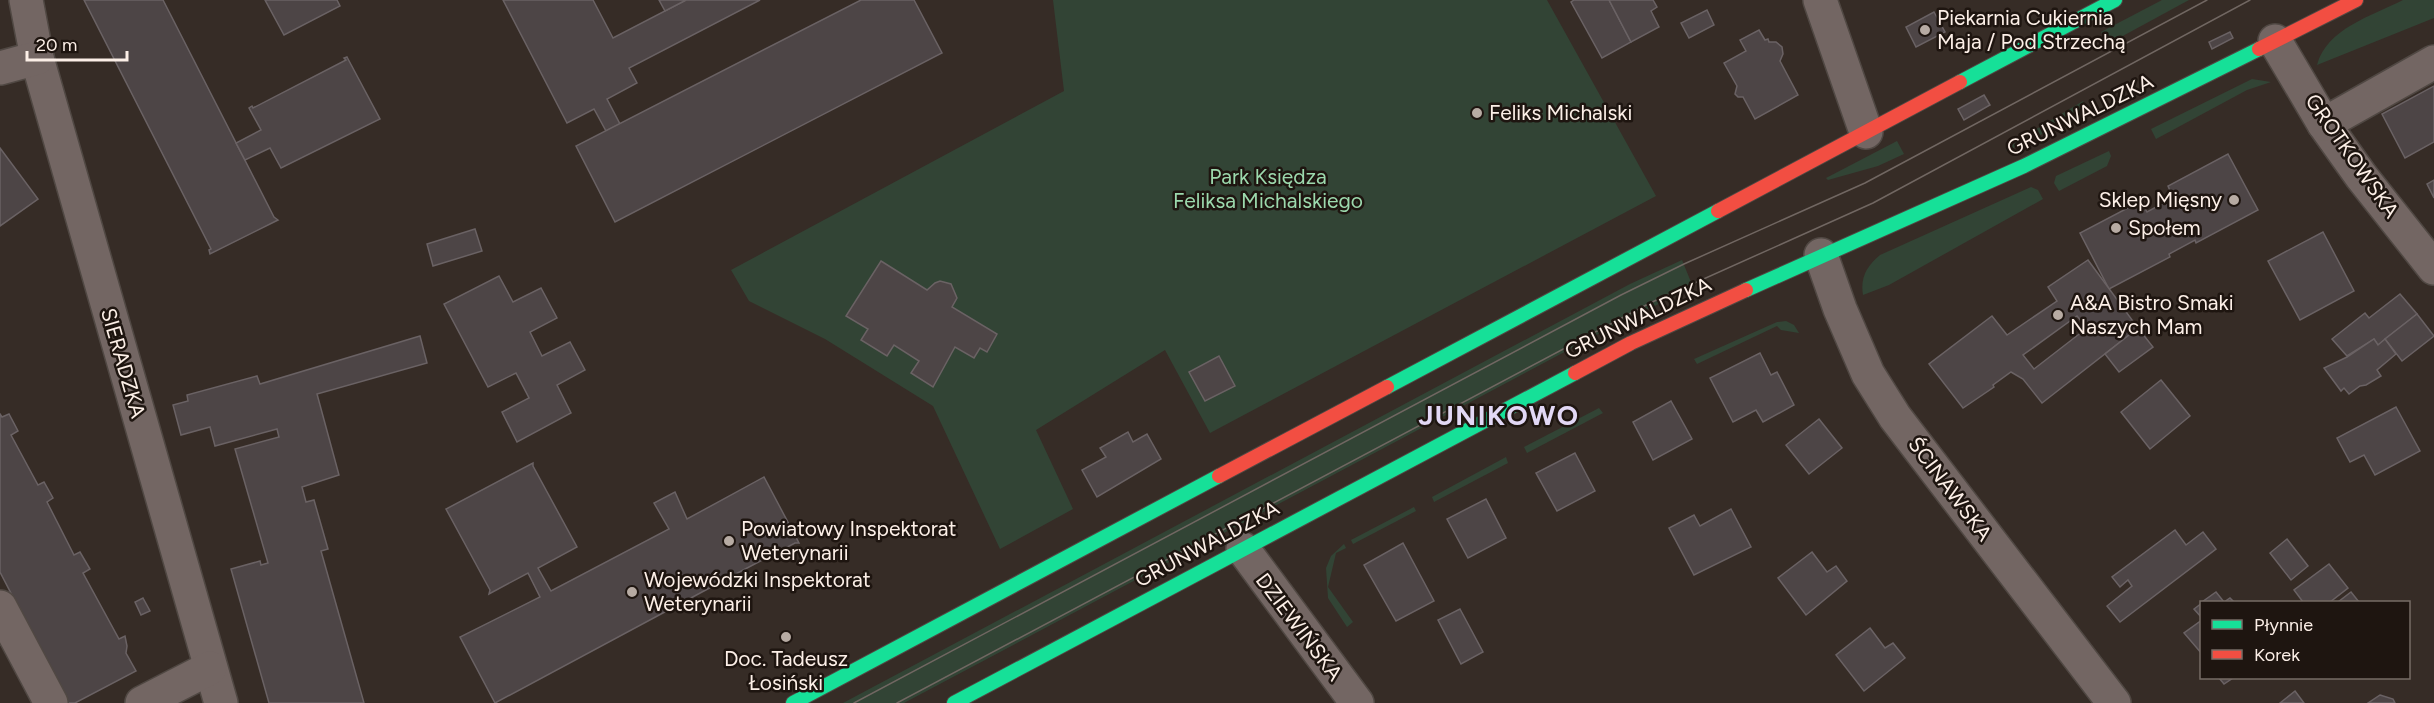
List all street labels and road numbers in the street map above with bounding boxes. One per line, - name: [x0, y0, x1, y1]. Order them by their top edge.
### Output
- street label: GRUNWALDZKA: [2003, 68, 2157, 161]
- street label: GROTKOWSKA: [2300, 89, 2404, 223]
- street label: GRUNWALDZKA: [1561, 271, 1715, 364]
- street label: SIERADZKA: [96, 305, 151, 421]
- street label: ŚCINAWSKA: [1903, 432, 1998, 546]
- street label: GRUNWALDZKA: [1130, 495, 1283, 592]
- street label: DZIEWIŃSKA: [1251, 568, 1348, 685]

